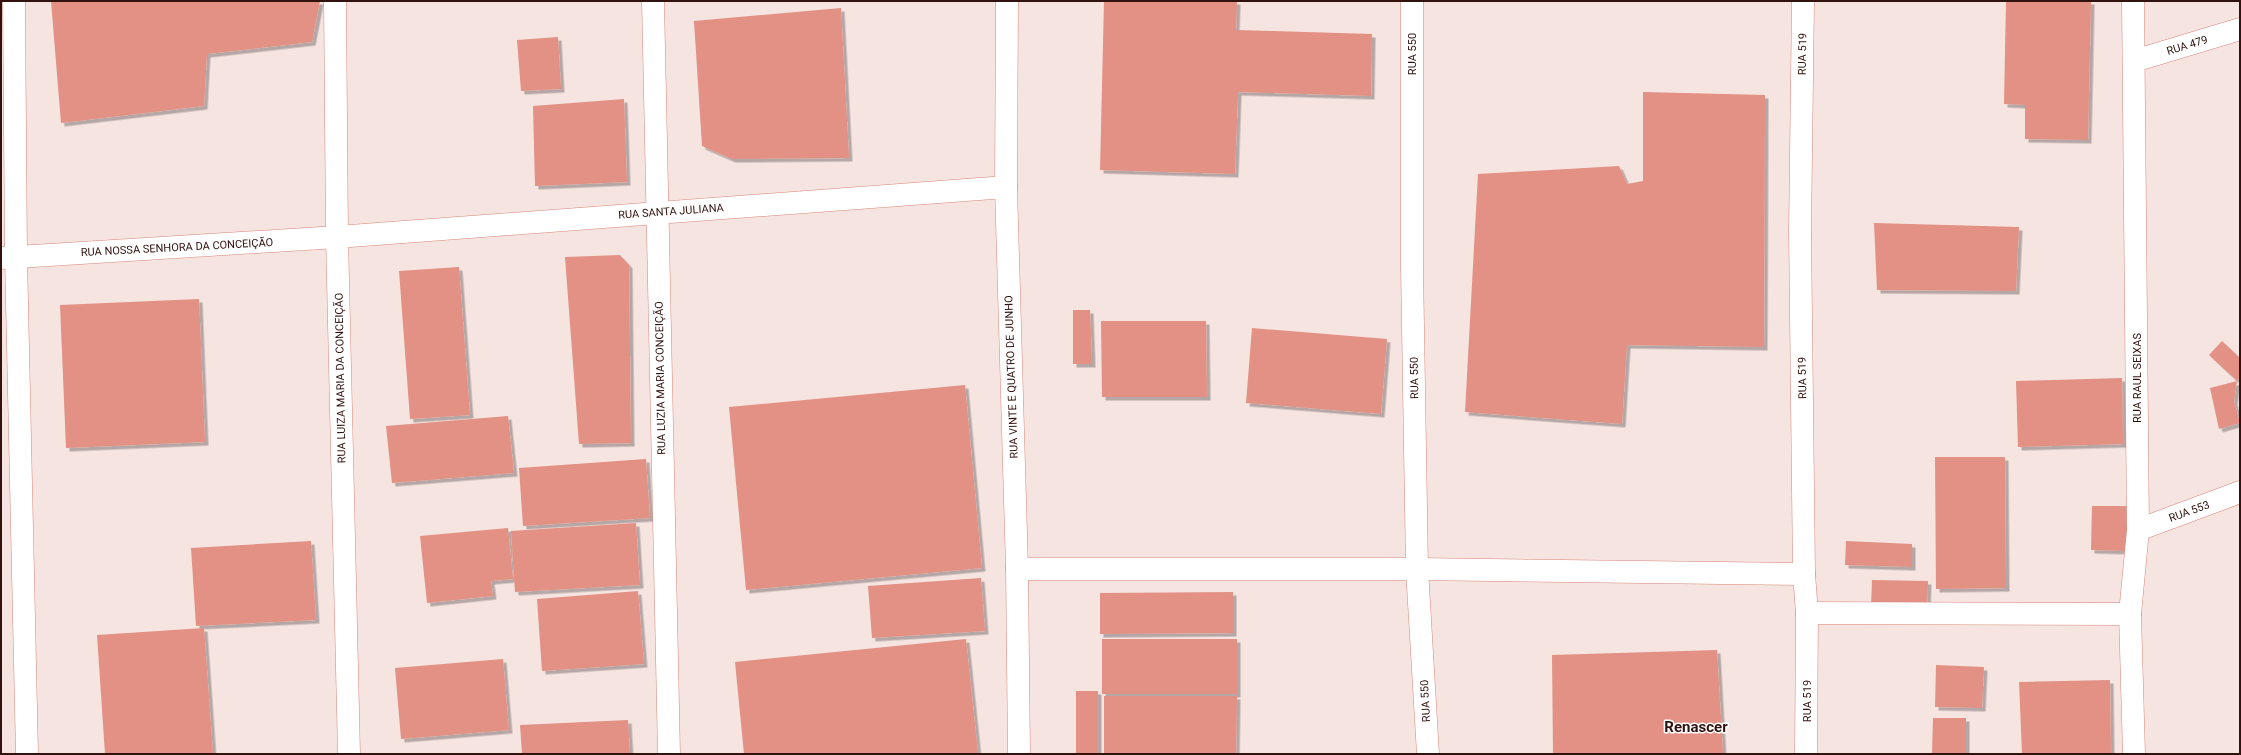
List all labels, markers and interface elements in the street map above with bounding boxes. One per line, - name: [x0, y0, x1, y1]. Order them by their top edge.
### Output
- street label: RUA 550: [1406, 33, 1419, 75]
- street label: RUA 519: [1796, 33, 1809, 75]
- street label: RUA 479: [2165, 33, 2209, 58]
- street label: RUA SANTA JULIANA: [618, 201, 725, 222]
- street label: RUA NOSSA SENHORA DA CONCEIÇÃO: [80, 236, 274, 259]
- street label: RUA LUIZA MARIA DA CONCEIÇÃO: [333, 293, 348, 463]
- street label: RUA VINTE E QUATRO DE JUNHO: [1002, 295, 1021, 459]
- street label: RUA LUZIA MARIA CONCEIÇÃO: [653, 301, 668, 455]
- street label: RUA RAUL SEIXAS: [2131, 333, 2144, 423]
- street label: RUA 550: [1408, 357, 1421, 399]
- street label: RUA 519: [1796, 357, 1809, 399]
- street label: RUA 553: [2167, 498, 2211, 525]
- street label: RUA 550: [1418, 680, 1433, 722]
- street label: RUA 519: [1801, 680, 1814, 722]
- district label: Renascer: [1664, 718, 1728, 736]

